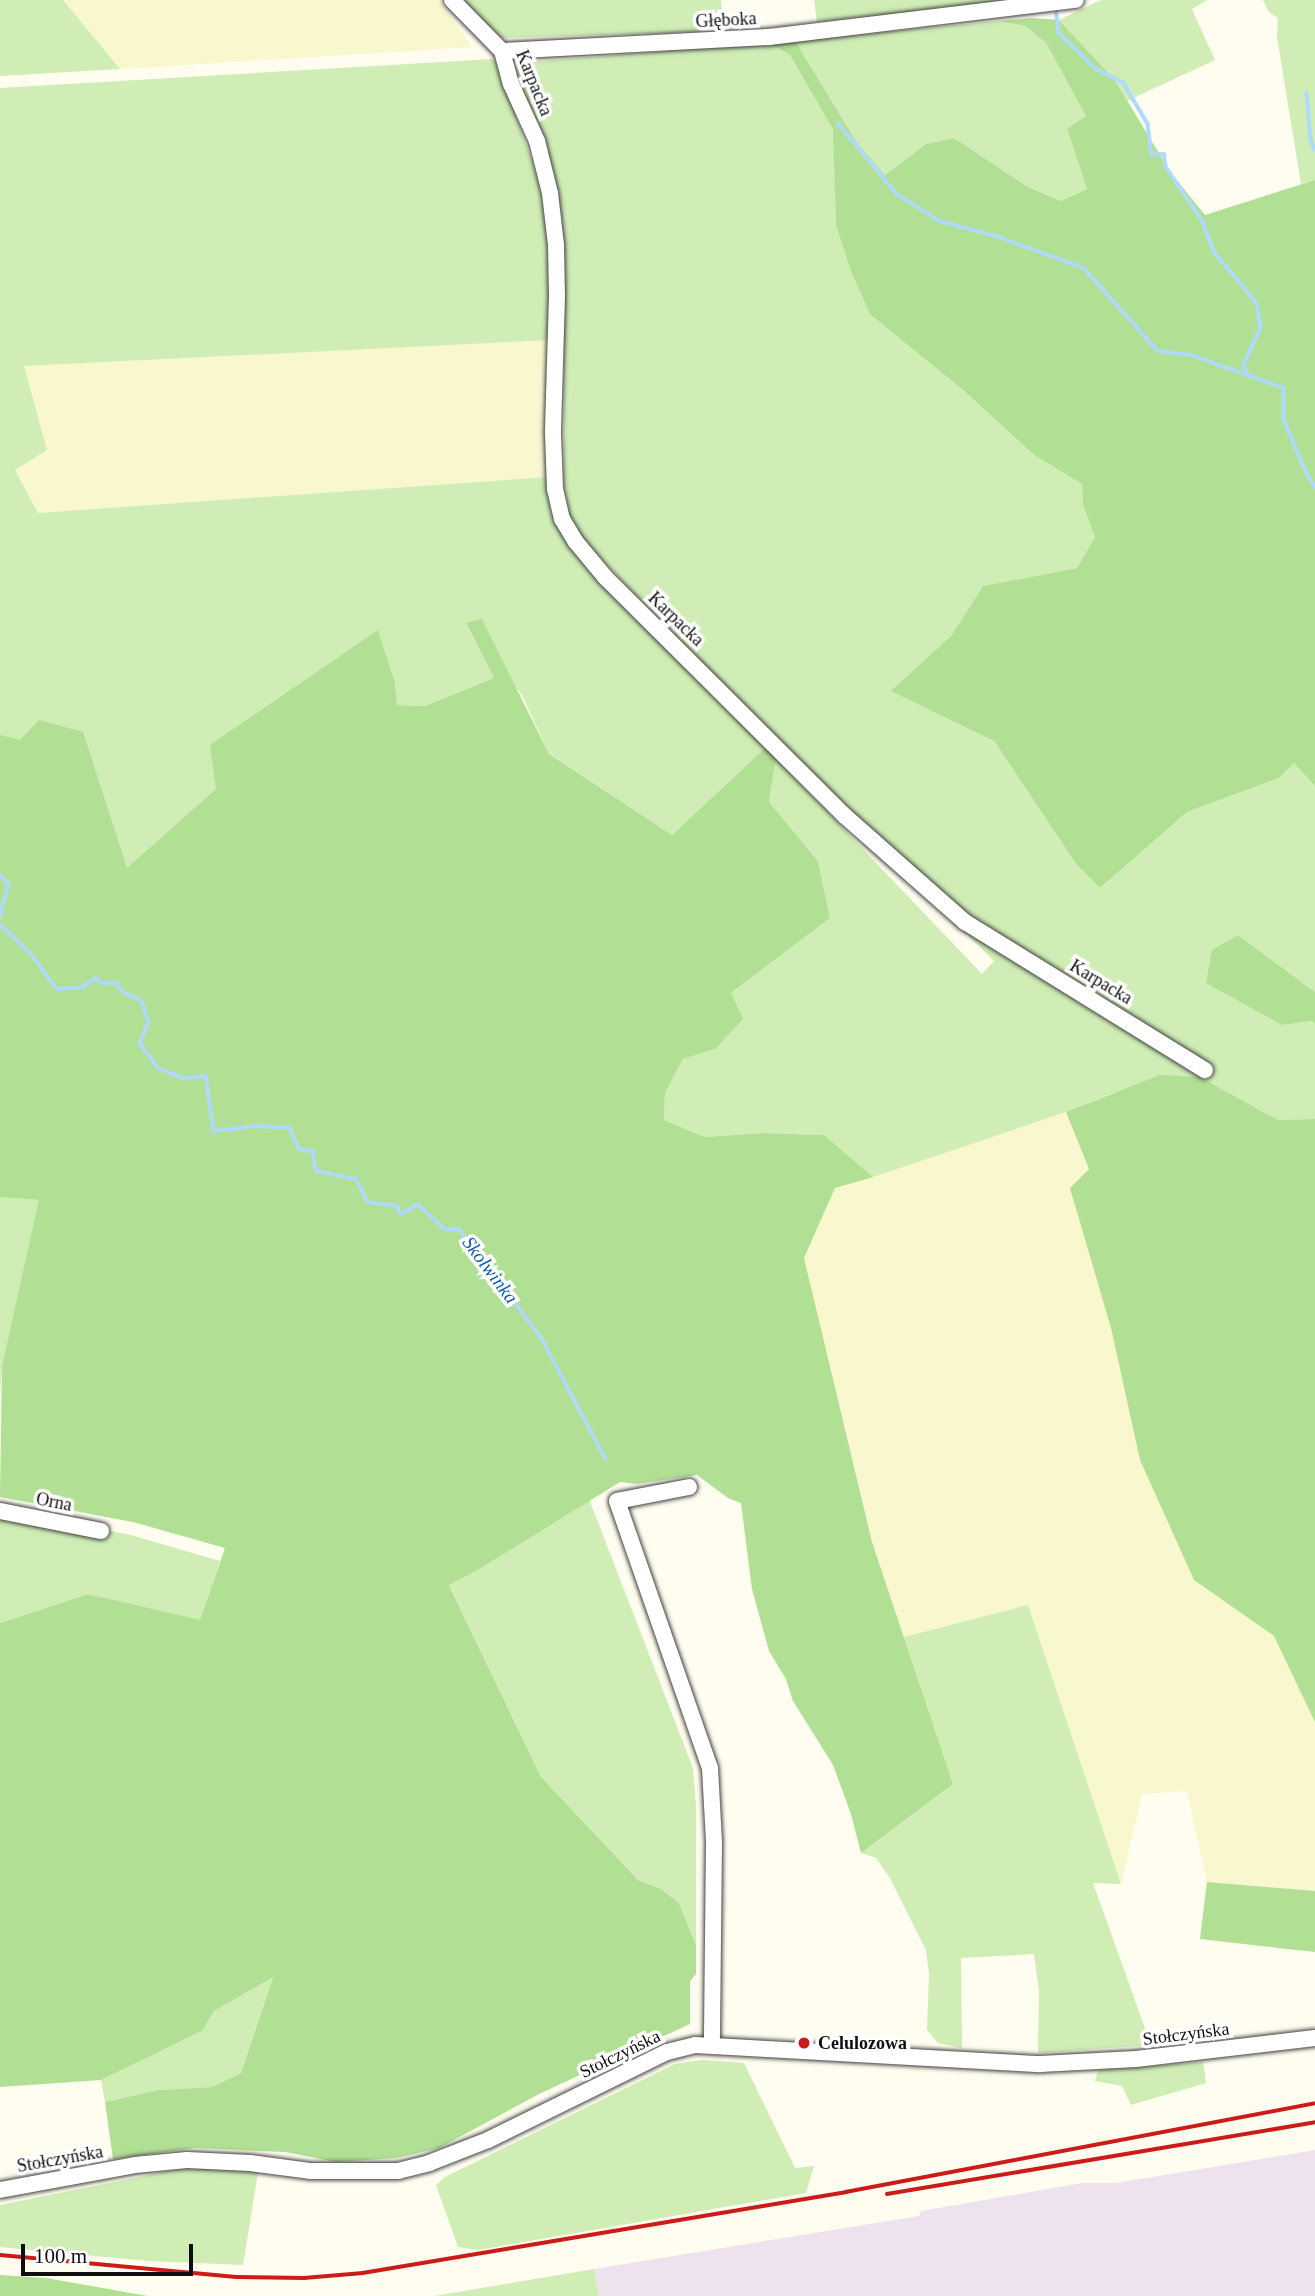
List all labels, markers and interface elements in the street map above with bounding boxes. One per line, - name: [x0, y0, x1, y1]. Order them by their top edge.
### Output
- street label: Głęboka: [695, 8, 757, 32]
- street label: Karpacka: [511, 47, 557, 119]
- street label: Karpacka: [644, 587, 708, 651]
- street label: Karpacka: [1066, 955, 1136, 1009]
- water label: Skolwinka: [457, 1232, 523, 1308]
- street label: Orna: [34, 1488, 74, 1516]
- street label: Stołczyńska: [1142, 2018, 1230, 2050]
- street label: Stołczyńska: [576, 2025, 664, 2083]
- place label: Celulozowa: [818, 2032, 907, 2054]
- marker: Celulozowa: [796, 2035, 812, 2051]
- street label: Stołczyńska: [15, 2141, 105, 2177]
- scale bar: [24, 2230, 196, 2274]
- text: 100 m: [34, 2244, 87, 2268]

